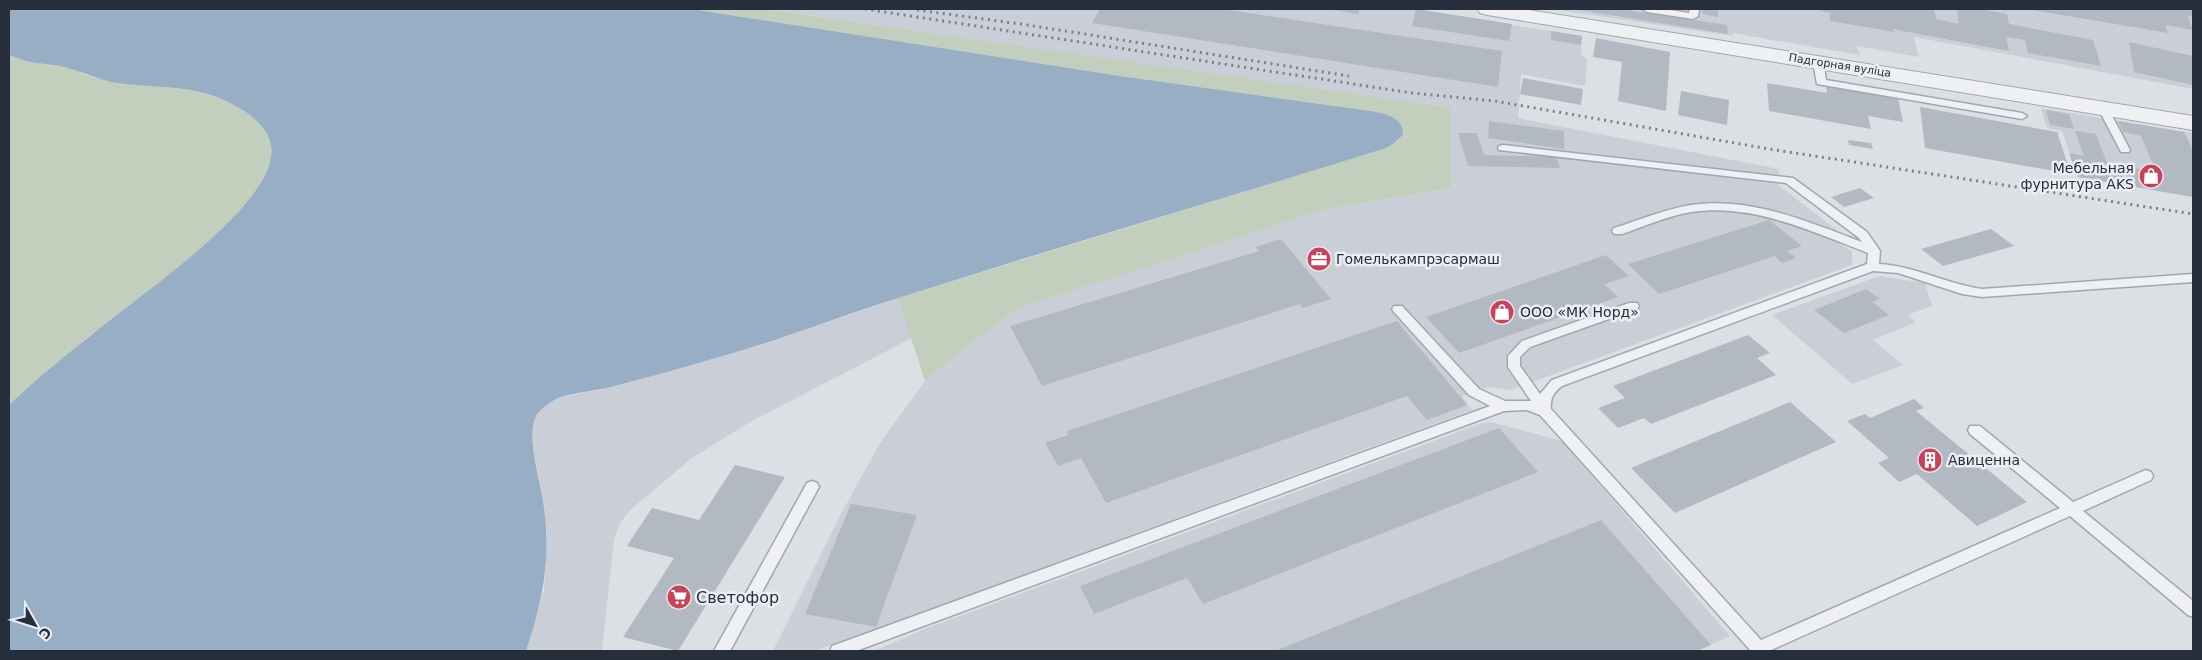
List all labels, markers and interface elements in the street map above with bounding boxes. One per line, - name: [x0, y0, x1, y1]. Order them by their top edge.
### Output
- street label: Падгорная вуліца: [1788, 51, 1892, 80]
- place label: Мебельная фурнитура AKS: [2021, 160, 2134, 192]
- shop icon: Мебельная фурнитура AKS: [2138, 163, 2164, 189]
- office icon: Гомелькампрэсармаш: [1306, 246, 1332, 272]
- place label: Гомелькампрэсармаш: [1336, 251, 1500, 267]
- shop icon: ООО «МК Норд»: [1489, 299, 1515, 325]
- place label: ООО «МК Норд»: [1520, 304, 1639, 320]
- building icon: Авиценна: [1917, 447, 1943, 473]
- place label: Авиценна: [1948, 452, 2020, 468]
- supermarket icon: Светофор: [666, 584, 692, 610]
- place label: Светофор: [696, 588, 779, 607]
- north arrow: [10, 600, 60, 650]
- text: С: [36, 624, 55, 642]

